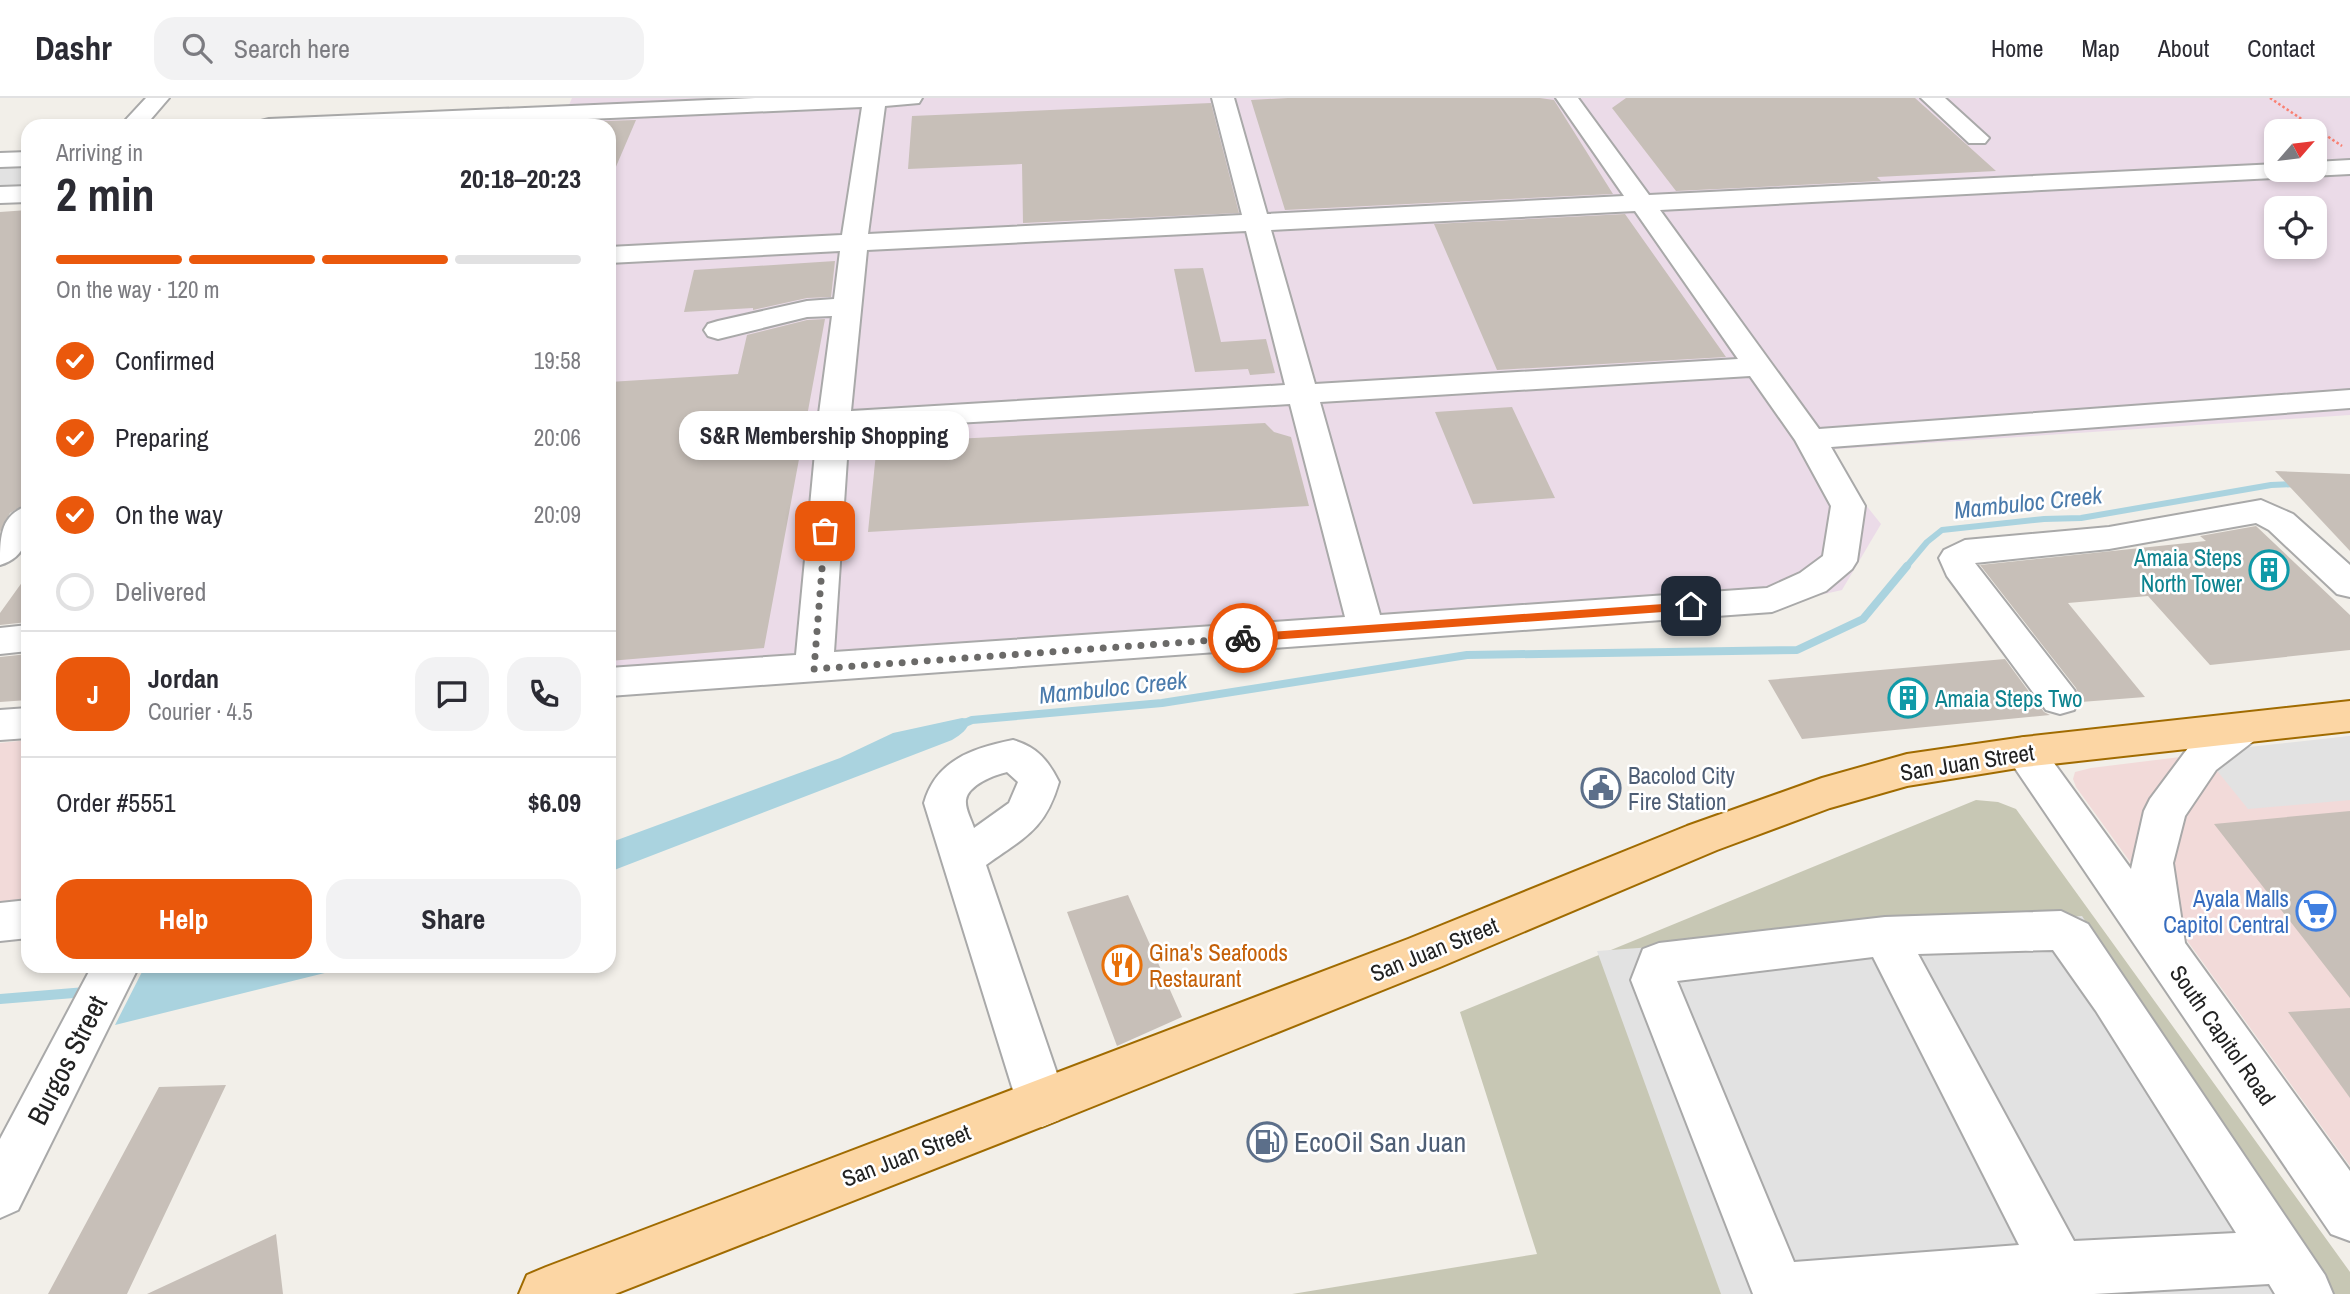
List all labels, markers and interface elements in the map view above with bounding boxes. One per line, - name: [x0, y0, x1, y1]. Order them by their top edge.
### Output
- search box: [154, 17, 644, 80]
- text: Dashr: [35, 26, 112, 70]
- icon: search: [178, 29, 216, 67]
- text: Search here: [234, 31, 350, 66]
- text: Home: [1991, 32, 2043, 64]
- text: Map: [2081, 32, 2120, 64]
- text: About: [2158, 32, 2209, 64]
- text: Contact: [2247, 32, 2315, 64]
- north arrow: [2264, 119, 2328, 182]
- map controls: [2264, 119, 2327, 259]
- text: Arriving in: [56, 137, 143, 168]
- text: 20:18–20:23: [460, 161, 581, 196]
- text: 2 min: [56, 163, 155, 225]
- button: locate: [2264, 196, 2327, 259]
- text: On the way · 120 m: [56, 274, 220, 305]
- icon: check: [56, 342, 94, 380]
- text: Confirmed: [115, 343, 215, 378]
- text: 19:58: [534, 345, 581, 376]
- callout: S&R Membership Shopping: [680, 412, 970, 461]
- icon: check: [56, 419, 94, 457]
- text: Preparing: [115, 420, 209, 455]
- text: S&R Membership Shopping: [700, 420, 948, 451]
- text: 20:06: [534, 422, 581, 453]
- water label: Mambuloc Creek: [1952, 478, 2105, 526]
- icon: check: [56, 496, 94, 534]
- text: On the way: [115, 497, 223, 532]
- text: 20:09: [534, 499, 581, 530]
- pin: [795, 501, 855, 561]
- icon: bag: [806, 512, 844, 550]
- place label: Amaia Steps North Tower: [2133, 542, 2243, 599]
- building icon: Amaia Steps North Tower: [2248, 549, 2290, 591]
- text: Delivered: [115, 574, 206, 609]
- pin: [1661, 576, 1721, 636]
- icon: home: [1672, 587, 1710, 625]
- courier: [1208, 603, 1278, 673]
- icon: bike: [1224, 619, 1262, 657]
- button: chat: [415, 657, 489, 731]
- button: phone: [507, 657, 581, 731]
- text: Jordan: [148, 661, 219, 696]
- water label: Mambuloc Creek: [1037, 663, 1190, 711]
- text: J: [87, 677, 99, 712]
- building icon: Amaia Steps Two: [1887, 677, 1929, 719]
- place label: Amaia Steps Two: [1934, 683, 2083, 714]
- text: Courier · 4.5: [148, 696, 253, 727]
- street label: San Juan Street: [1898, 736, 2036, 788]
- place label: Bacolod City Fire Station: [1628, 760, 1735, 817]
- public building icon: Bacolod City Fire Station: [1580, 767, 1622, 809]
- text: Order #5551: [56, 785, 176, 820]
- text: $6.09: [528, 785, 581, 820]
- button: Help: [56, 879, 312, 959]
- button: Share: [326, 879, 581, 959]
- place label: Ayala Malls Capitol Central: [2163, 883, 2289, 940]
- supermarket icon: Ayala Malls Capitol Central: [2295, 890, 2337, 932]
- street label: San Juan Street: [1365, 909, 1503, 989]
- place label: Gina's Seafoods Restaurant: [1149, 937, 1288, 994]
- restaurant icon: Gina's Seafoods Restaurant: [1101, 944, 1143, 986]
- street label: South Capitol Road: [2163, 959, 2283, 1111]
- street label: Burgos Street: [18, 989, 116, 1131]
- street label: San Juan Street: [837, 1116, 975, 1194]
- fuel station icon: EcoOil San Juan: [1246, 1121, 1288, 1163]
- place label: EcoOil San Juan: [1294, 1123, 1466, 1161]

